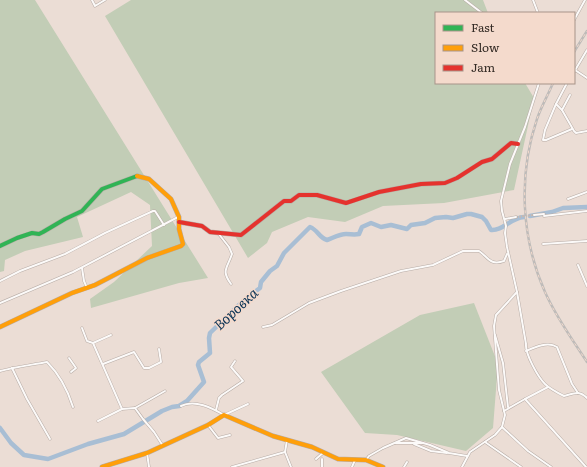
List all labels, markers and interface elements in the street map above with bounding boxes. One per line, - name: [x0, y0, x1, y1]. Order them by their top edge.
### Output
- legend: [435, 12, 575, 84]
- text: Fast: [471, 18, 495, 36]
- text: Slow: [471, 38, 500, 56]
- text: Jam: [471, 58, 496, 76]
- water label: Воровка: [209, 283, 262, 334]

